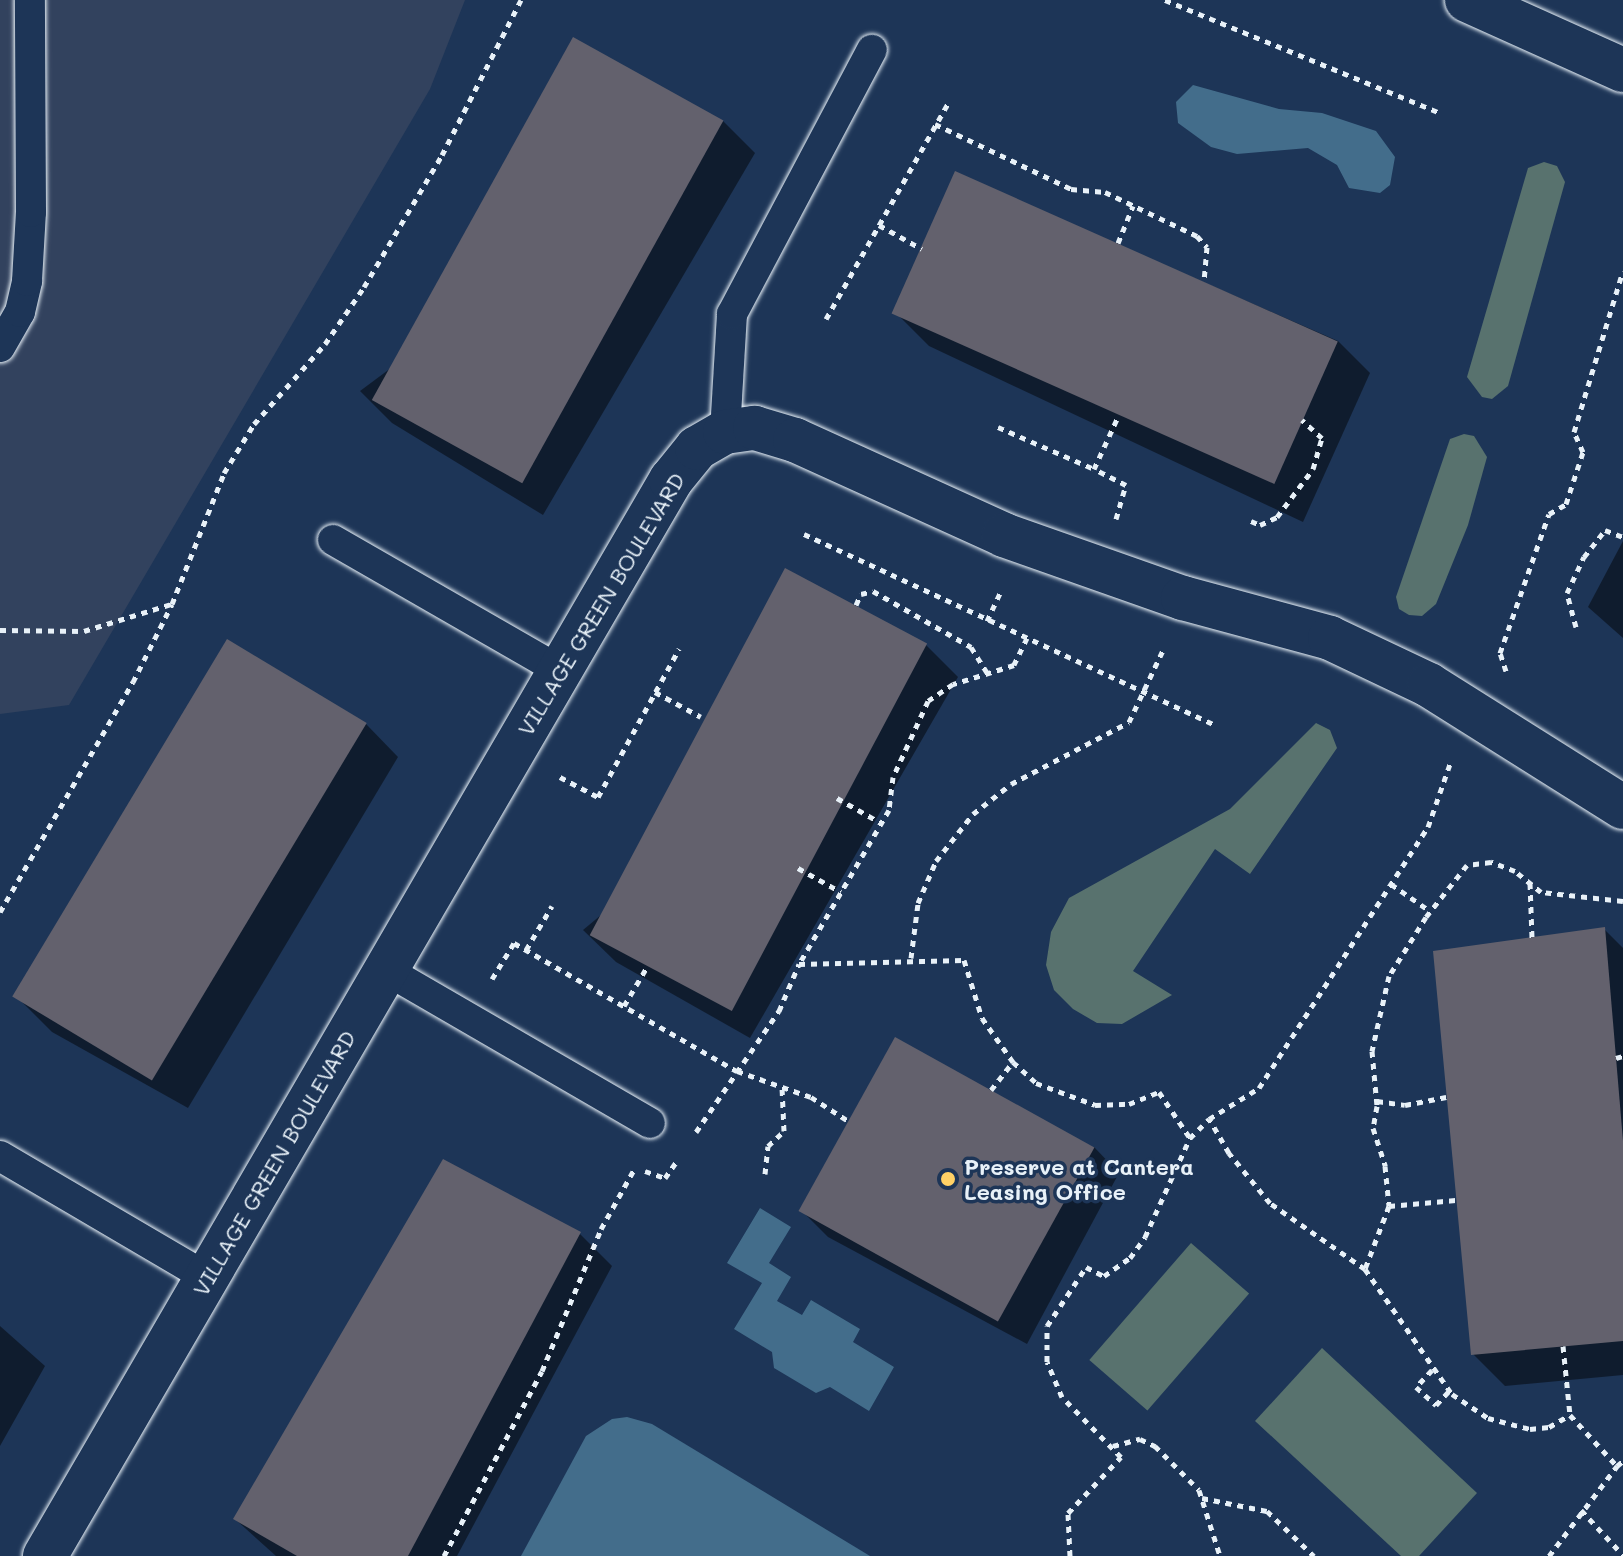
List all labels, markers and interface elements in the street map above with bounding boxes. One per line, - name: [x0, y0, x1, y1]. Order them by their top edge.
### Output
- street label: VILLAGE GREEN BOULEVARD: [512, 468, 690, 740]
- street label: VILLAGE GREEN BOULEVARD: [187, 1026, 361, 1300]
- place label: Preserve at Cantera Leasing Office: [964, 1153, 1194, 1204]
- marker: Preserve at Cantera Leasing Office: [939, 1170, 957, 1188]

